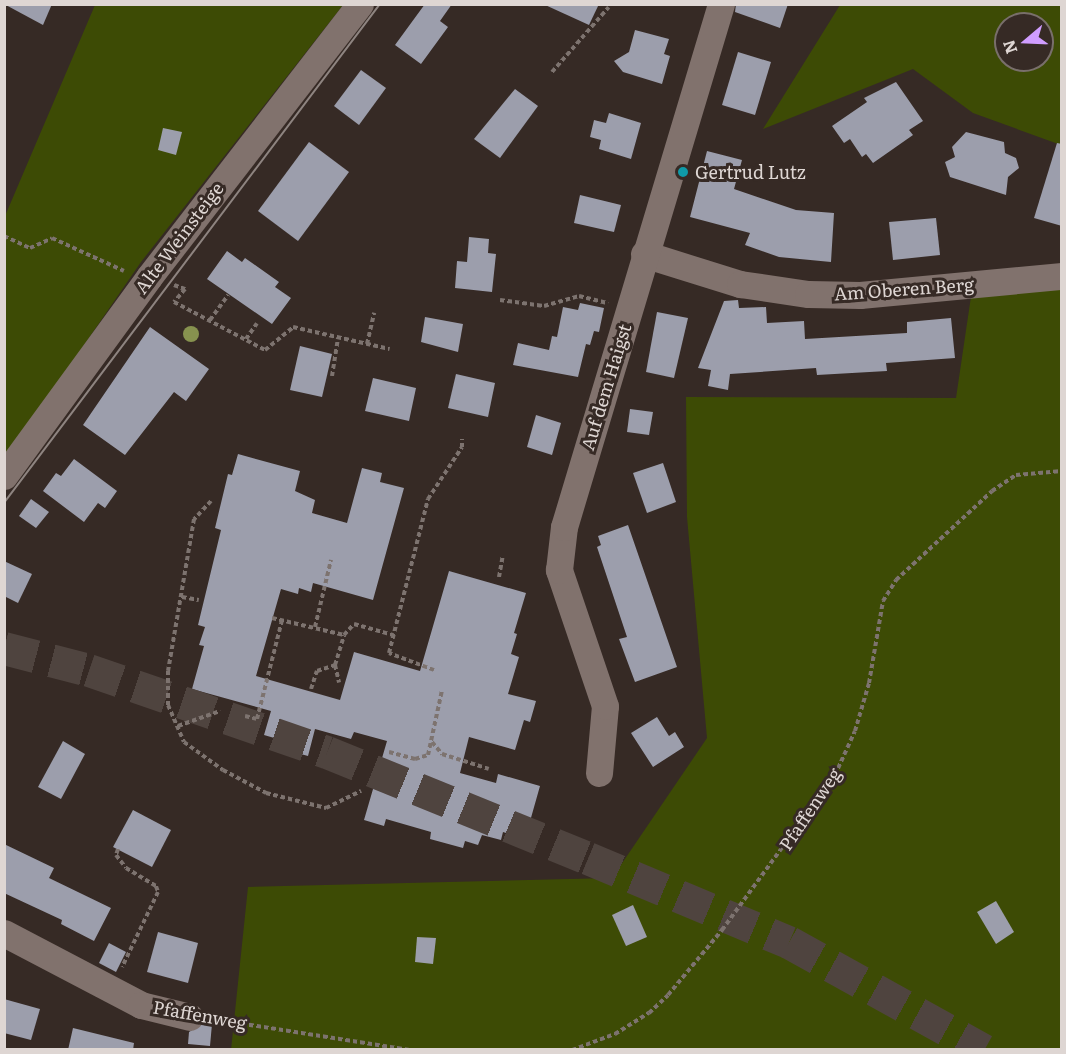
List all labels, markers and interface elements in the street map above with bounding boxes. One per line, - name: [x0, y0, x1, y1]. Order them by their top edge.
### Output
- north arrow: [994, 12, 1054, 72]
- text: N: [995, 37, 1022, 57]
- place label: Gertrud Lutz: [695, 161, 806, 183]
- marker: Gertrud Lutz: [676, 165, 690, 179]
- street label: Alte Weinsteige: [130, 178, 228, 298]
- street label: Am Oberen Berg: [833, 273, 975, 305]
- street label: Auf dem Haigst: [576, 321, 636, 453]
- street label: Pfaffenweg: [774, 764, 846, 854]
- street label: Pfaffenweg: [151, 996, 249, 1034]

